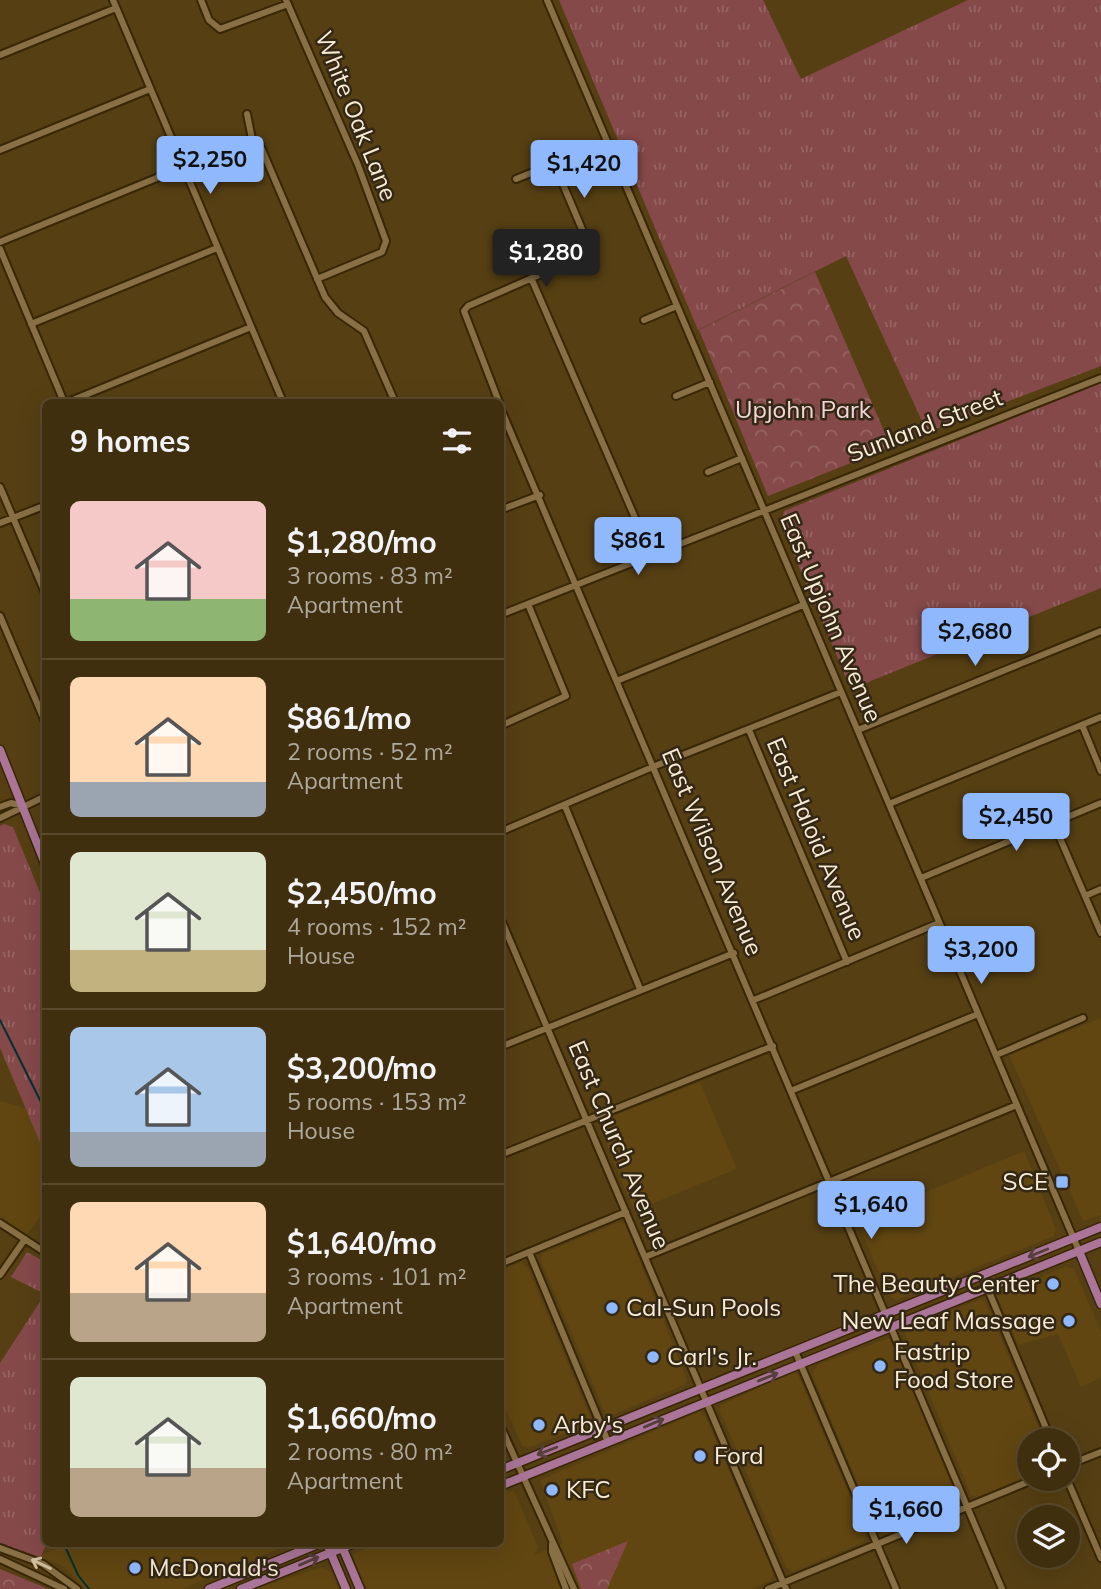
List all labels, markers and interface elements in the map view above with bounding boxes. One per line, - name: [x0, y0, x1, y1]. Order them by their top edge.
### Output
- street label: White Oak Lane: [309, 26, 405, 205]
- pin: $2,250: [153, 136, 267, 196]
- pin: $1,420: [527, 140, 641, 200]
- text: $2,250: [173, 144, 247, 173]
- text: $1,420: [547, 148, 621, 177]
- pin: $1,280: [489, 230, 603, 289]
- text: $1,280: [509, 237, 583, 266]
- street label: Sunland Street: [843, 382, 1007, 468]
- park label: Upjohn Park: [735, 394, 872, 424]
- text: 9 homes: [70, 422, 191, 460]
- icon: filters: [438, 422, 476, 460]
- street label: East Upjohn Avenue: [774, 509, 890, 727]
- pin: $861: [597, 518, 679, 577]
- text: $1,280/mo: [287, 523, 437, 561]
- text: $861: [610, 525, 666, 554]
- icon: home: [126, 529, 210, 613]
- text: 3 rooms · 83 m²: [287, 561, 453, 590]
- text: Apartment: [287, 590, 403, 619]
- pin: $2,680: [918, 608, 1032, 668]
- text: $2,680: [938, 616, 1012, 645]
- text: $861/mo: [287, 699, 411, 737]
- icon: home: [126, 705, 210, 789]
- street label: East Haloid Avenue: [761, 733, 873, 944]
- text: 2 rooms · 52 m²: [287, 737, 453, 766]
- street label: East Wilson Avenue: [656, 743, 770, 960]
- text: Apartment: [287, 766, 403, 795]
- pin: $2,450: [959, 794, 1073, 853]
- text: $2,450: [979, 801, 1053, 830]
- text: $2,450/mo: [287, 874, 437, 912]
- icon: home: [126, 880, 210, 964]
- text: 4 rooms · 152 m²: [287, 912, 467, 941]
- pin: $3,200: [924, 926, 1038, 986]
- text: $3,200: [944, 934, 1018, 963]
- text: House: [287, 941, 355, 970]
- street label: East Church Avenue: [562, 1036, 677, 1253]
- text: $3,200/mo: [287, 1049, 437, 1087]
- icon: home: [126, 1055, 210, 1139]
- text: 5 rooms · 153 m²: [287, 1087, 467, 1116]
- text: House: [287, 1116, 355, 1145]
- place label: SCE: [1003, 1166, 1048, 1196]
- marker: SCE: [1054, 1174, 1070, 1190]
- pin: $1,640: [814, 1182, 928, 1241]
- text: $1,640: [834, 1189, 908, 1218]
- text: $1,640/mo: [287, 1224, 437, 1262]
- icon: home: [126, 1230, 210, 1314]
- one-way arrow: [1027, 1247, 1049, 1260]
- text: 3 rooms · 101 m²: [287, 1262, 467, 1291]
- place label: The Beauty Center: [833, 1268, 1039, 1298]
- marker: The Beauty Center: [1045, 1276, 1061, 1292]
- text: Apartment: [287, 1291, 403, 1320]
- place label: Cal-Sun Pools: [626, 1292, 781, 1322]
- marker: Cal-Sun Pools: [604, 1300, 620, 1316]
- place label: New Leaf Massage: [842, 1305, 1055, 1335]
- marker: New Leaf Massage: [1061, 1313, 1077, 1329]
- place label: Fastrip Food Store: [894, 1336, 1014, 1394]
- place label: Carl's Jr.: [667, 1341, 757, 1371]
- marker: Carl's Jr.: [645, 1349, 661, 1365]
- marker: Fastrip Food Store: [872, 1358, 888, 1374]
- one-way arrow: [757, 1370, 779, 1383]
- text: $1,660/mo: [287, 1399, 437, 1437]
- icon: home: [126, 1405, 210, 1489]
- place label: Arby's: [553, 1409, 624, 1439]
- one-way arrow: [643, 1416, 664, 1429]
- marker: Arby's: [531, 1417, 547, 1433]
- map controls: [1017, 1428, 1080, 1568]
- button: locate: [1017, 1428, 1080, 1491]
- text: 2 rooms · 80 m²: [287, 1437, 453, 1466]
- place label: Ford: [714, 1440, 764, 1470]
- one-way arrow: [537, 1446, 559, 1459]
- marker: Ford: [692, 1448, 708, 1464]
- text: Apartment: [287, 1466, 403, 1495]
- place label: KFC: [566, 1474, 611, 1504]
- marker: KFC: [544, 1482, 560, 1498]
- pin: $1,660: [849, 1486, 963, 1546]
- text: $1,660: [869, 1494, 943, 1523]
- button: layers: [1017, 1505, 1080, 1568]
- place label: McDonald's: [149, 1552, 279, 1582]
- one-way arrow: [297, 1554, 319, 1567]
- one-way arrow: [31, 1557, 52, 1571]
- marker: McDonald's: [127, 1560, 143, 1576]

